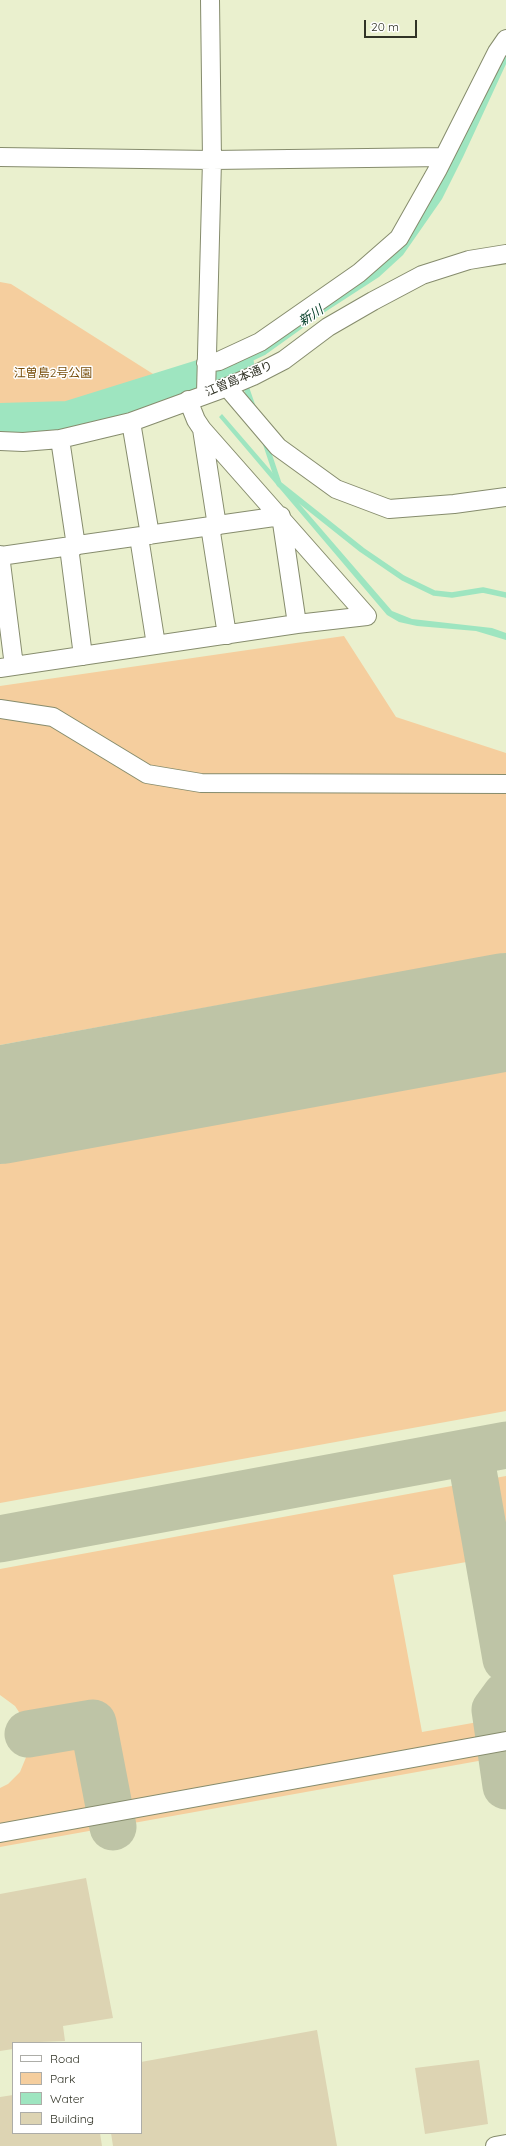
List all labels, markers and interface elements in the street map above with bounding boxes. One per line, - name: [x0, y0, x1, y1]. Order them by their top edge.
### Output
- scale bar: [366, 12, 419, 38]
- text: 20 m: [371, 19, 399, 34]
- water label: 新川: [296, 302, 326, 330]
- street label: 江曽島本通り: [203, 358, 275, 400]
- park label: 江曽島2号公園: [14, 366, 92, 380]
- legend: [12, 2042, 142, 2134]
- text: Road: [50, 2051, 80, 2066]
- text: Park: [50, 2071, 75, 2086]
- text: Water: [50, 2091, 84, 2106]
- text: Building: [50, 2111, 94, 2126]

